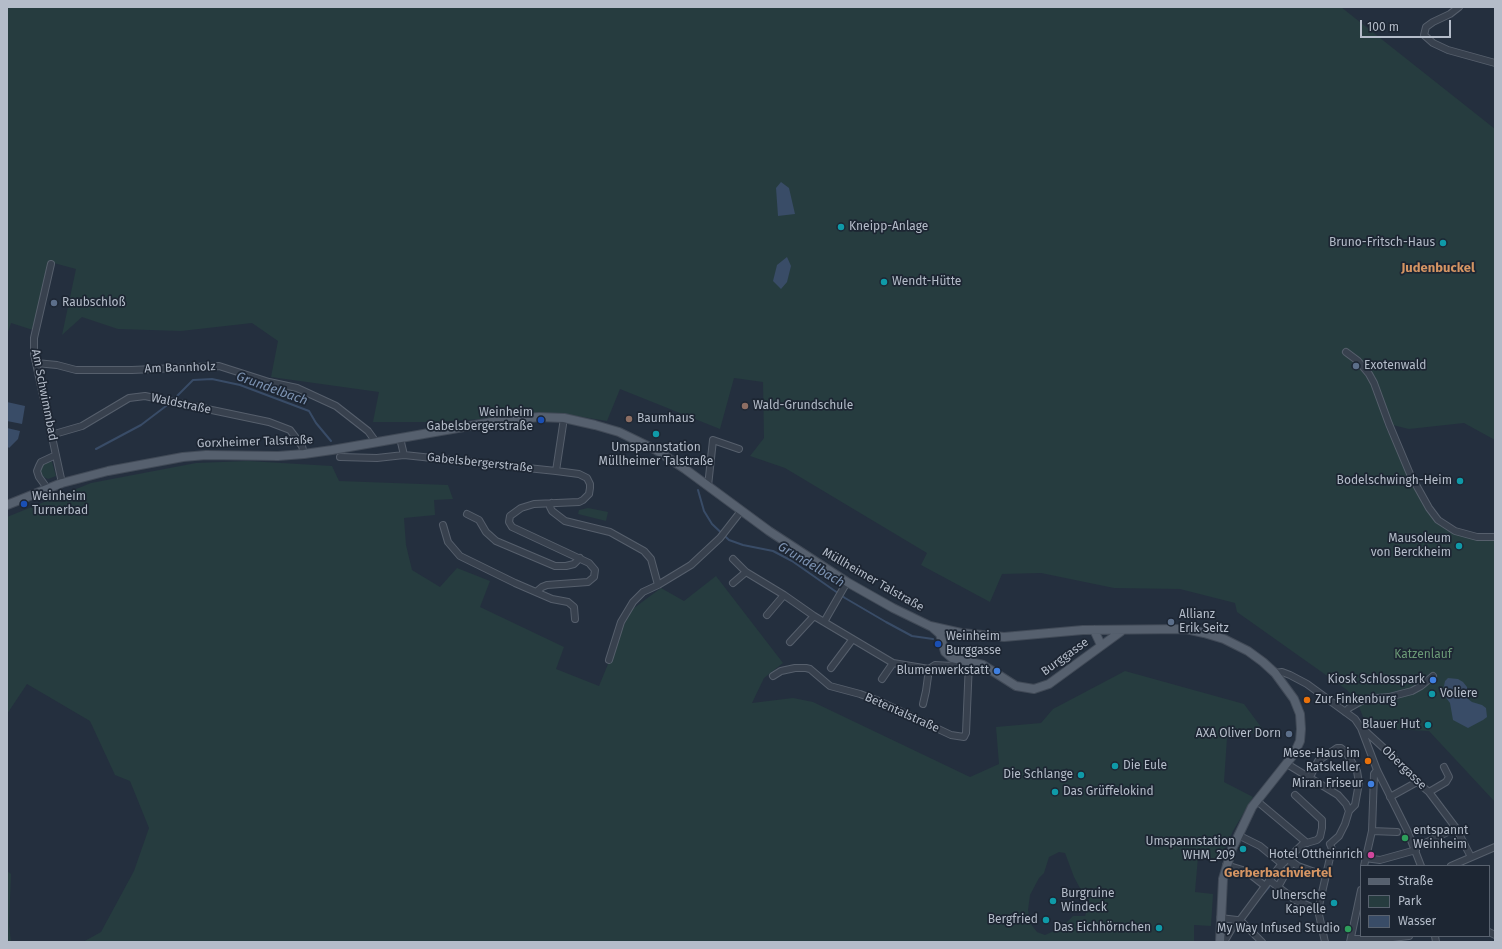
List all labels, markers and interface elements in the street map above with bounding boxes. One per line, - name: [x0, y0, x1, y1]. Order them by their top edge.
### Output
- scale bar: [1362, 12, 1453, 38]
- text: 100 m: [1367, 20, 1399, 34]
- place label: Kneipp-Anlage: [849, 220, 928, 234]
- marker: Kneipp-Anlage: [836, 222, 846, 232]
- place label: Bruno-Fritsch-Haus: [1329, 236, 1435, 250]
- marker: Bruno-Fritsch-Haus: [1438, 238, 1448, 248]
- district label: Judenbuckel: [1401, 260, 1475, 276]
- place label: Wendt-Hütte: [892, 275, 961, 289]
- marker: Wendt-Hütte: [879, 277, 889, 287]
- place label: Raubschloß: [62, 296, 126, 310]
- marker: Raubschloß: [49, 298, 59, 308]
- street label: Am Schwimmbad: [28, 348, 60, 442]
- place label: Exotenwald: [1364, 359, 1426, 373]
- street label: Am Bannholz: [144, 360, 216, 376]
- marker: Exotenwald: [1351, 361, 1361, 371]
- water label: Grundelbach: [234, 369, 310, 409]
- street label: Waldstraße: [150, 391, 212, 417]
- place label: Wald-Grundschule: [753, 399, 853, 413]
- marker: Wald-Grundschule: [740, 401, 750, 411]
- place label: Weinheim Gabelsbergerstraße: [427, 406, 533, 434]
- place label: Baumhaus: [637, 412, 694, 426]
- marker: Baumhaus: [624, 414, 634, 424]
- marker: Weinheim Gabelsbergerstraße: [536, 415, 546, 425]
- marker: Umspannstation Müllheimer Talstraße: [651, 429, 661, 439]
- street label: Gorxheimer Talstraße: [197, 433, 313, 451]
- place label: Umspannstation Müllheimer Talstraße: [599, 441, 713, 469]
- street label: Gabelsbergerstraße: [426, 450, 534, 476]
- place label: Bodelschwingh-Heim: [1337, 474, 1452, 488]
- marker: Bodelschwingh-Heim: [1455, 476, 1465, 486]
- place label: Weinheim Turnerbad: [32, 490, 88, 518]
- marker: Weinheim Turnerbad: [19, 499, 29, 509]
- place label: Mausoleum von Berckheim: [1371, 532, 1451, 560]
- water label: Grundelbach: [775, 539, 847, 591]
- marker: Mausoleum von Berckheim: [1454, 541, 1464, 551]
- street label: Müllheimer Talstraße: [820, 545, 926, 615]
- place label: Allianz Erik Seitz: [1179, 608, 1229, 636]
- marker: Allianz Erik Seitz: [1166, 617, 1176, 627]
- place label: Weinheim Burggasse: [946, 630, 1001, 658]
- street label: Burggasse: [1039, 635, 1091, 679]
- marker: Weinheim Burggasse: [933, 639, 943, 649]
- park label: Katzenlauf: [1394, 648, 1452, 662]
- place label: Blumenwerkstatt: [896, 664, 989, 678]
- marker: Blumenwerkstatt: [992, 666, 1002, 676]
- place label: Kiosk Schlosspark: [1327, 673, 1425, 687]
- marker: Kiosk Schlosspark: [1428, 675, 1438, 685]
- place label: Voliere: [1440, 687, 1478, 701]
- marker: Voliere: [1427, 689, 1437, 699]
- street label: Betentalstraße: [863, 690, 941, 736]
- place label: Zur Finkenburg: [1315, 693, 1396, 707]
- marker: Zur Finkenburg: [1302, 695, 1312, 705]
- place label: Blauer Hut: [1362, 718, 1420, 732]
- marker: Blauer Hut: [1423, 720, 1433, 730]
- place label: AXA Oliver Dorn: [1196, 727, 1281, 741]
- marker: AXA Oliver Dorn: [1284, 729, 1294, 739]
- street label: Obergasse: [1379, 743, 1429, 793]
- place label: Mese-Haus im Ratskeller: [1283, 747, 1360, 775]
- marker: Mese-Haus im Ratskeller: [1363, 756, 1373, 766]
- place label: Die Eule: [1123, 759, 1167, 773]
- marker: Die Eule: [1110, 761, 1120, 771]
- place label: Die Schlange: [1003, 768, 1073, 782]
- marker: Die Schlange: [1076, 770, 1086, 780]
- place label: Miran Friseur: [1292, 777, 1363, 791]
- marker: Miran Friseur: [1366, 779, 1376, 789]
- place label: Das Grüffelokind: [1063, 785, 1154, 799]
- marker: Das Grüffelokind: [1050, 787, 1060, 797]
- place label: entspannt Weinheim: [1413, 824, 1468, 852]
- marker: entspannt Weinheim: [1400, 833, 1410, 843]
- place label: Umspannstation WHM_209: [1145, 835, 1235, 863]
- marker: Umspannstation WHM_209: [1238, 844, 1248, 854]
- place label: Hotel Ottheinrich: [1269, 848, 1363, 862]
- marker: Hotel Ottheinrich: [1366, 850, 1376, 860]
- district label: Gerberbachviertel: [1224, 865, 1332, 881]
- legend: [1360, 865, 1490, 937]
- text: Straße: [1398, 874, 1433, 888]
- place label: Burgruine Windeck: [1061, 887, 1115, 915]
- place label: Ulnersche Kapelle: [1272, 889, 1326, 917]
- text: Park: [1398, 894, 1422, 908]
- marker: Burgruine Windeck: [1048, 896, 1058, 906]
- marker: Ulnersche Kapelle: [1329, 898, 1339, 908]
- place label: Bergfried: [988, 913, 1038, 927]
- text: Wasser: [1398, 914, 1436, 928]
- marker: Bergfried: [1041, 915, 1051, 925]
- place label: Das Eichhörnchen: [1054, 921, 1151, 935]
- place label: My Way Infused Studio: [1217, 922, 1340, 936]
- marker: Das Eichhörnchen: [1154, 923, 1164, 933]
- marker: My Way Infused Studio: [1343, 924, 1353, 934]

